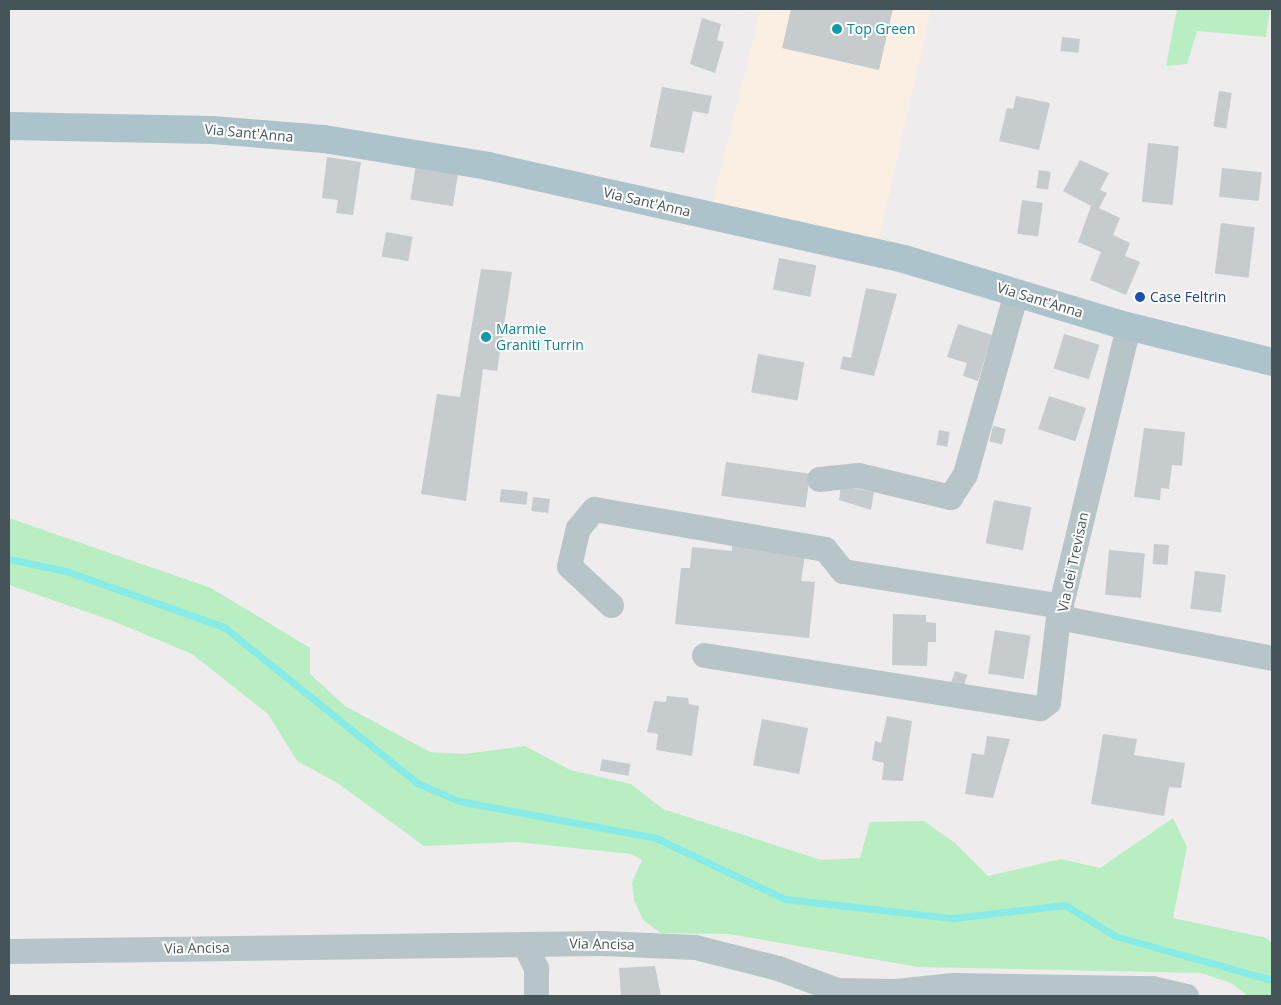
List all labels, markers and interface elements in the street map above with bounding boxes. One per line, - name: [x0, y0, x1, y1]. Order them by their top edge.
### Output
- place label: Top Green: [847, 21, 916, 37]
- marker: Top Green: [831, 23, 843, 35]
- street label: Via Sant'Anna: [204, 121, 294, 145]
- street label: Via Sant'Anna: [602, 184, 692, 220]
- street label: Via Sant'Anna: [995, 279, 1085, 321]
- place label: Case Feltrin: [1150, 289, 1226, 305]
- marker: Case Feltrin: [1134, 291, 1146, 303]
- place label: Marmie Graniti Turrin: [496, 321, 584, 354]
- marker: Marmie Graniti Turrin: [480, 331, 492, 343]
- street label: Via dei Trevisan: [1054, 510, 1092, 614]
- street label: Via Ancisa: [569, 935, 635, 953]
- street label: Via Ancisa: [164, 939, 230, 957]

